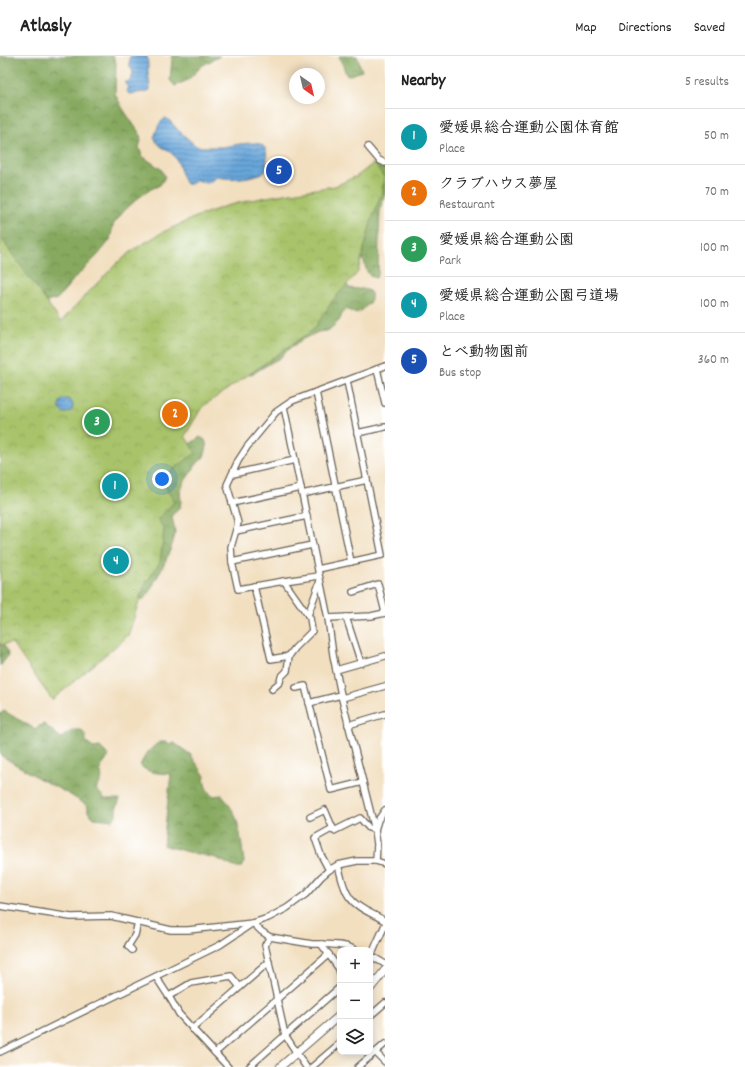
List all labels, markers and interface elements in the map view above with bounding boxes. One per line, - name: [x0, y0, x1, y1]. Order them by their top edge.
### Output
- text: Atlasly: [20, 14, 71, 41]
- text: Map: [575, 18, 597, 38]
- text: Directions: [619, 18, 672, 38]
- text: Saved: [694, 18, 725, 38]
- north arrow: [289, 68, 325, 104]
- text: Nearby: [401, 70, 445, 94]
- text: 5 results: [685, 73, 729, 92]
- text: 愛媛県総合運動公園体育館: [439, 118, 619, 140]
- text: 1: [413, 127, 415, 146]
- text: 50 m: [704, 127, 729, 146]
- text: Place: [439, 140, 465, 159]
- pin: 5: [266, 156, 292, 186]
- text: クラブハウス夢屋: [439, 174, 558, 196]
- text: 2: [411, 183, 417, 202]
- text: 70 m: [705, 183, 729, 202]
- text: Restaurant: [439, 196, 495, 215]
- text: 愛媛県総合運動公園: [439, 230, 574, 252]
- text: 3: [411, 239, 417, 258]
- text: 100 m: [700, 239, 729, 258]
- text: Park: [439, 252, 461, 271]
- text: 愛媛県総合運動公園弓道場: [439, 286, 619, 308]
- text: 4: [411, 295, 417, 314]
- text: 100 m: [700, 295, 729, 314]
- text: Place: [439, 308, 465, 327]
- text: とべ動物園前: [439, 342, 529, 364]
- text: 5: [411, 351, 417, 370]
- text: 360 m: [698, 351, 729, 370]
- text: Bus stop: [439, 364, 481, 383]
- pin: 2: [162, 399, 188, 429]
- pin: 3: [84, 407, 110, 437]
- your location: [152, 469, 172, 489]
- pin: 1: [102, 471, 128, 501]
- pin: 4: [103, 546, 129, 576]
- map controls: [337, 947, 373, 1055]
- button: +: [337, 947, 373, 983]
- button: −: [337, 983, 373, 1019]
- button: layers: [337, 1019, 373, 1055]

